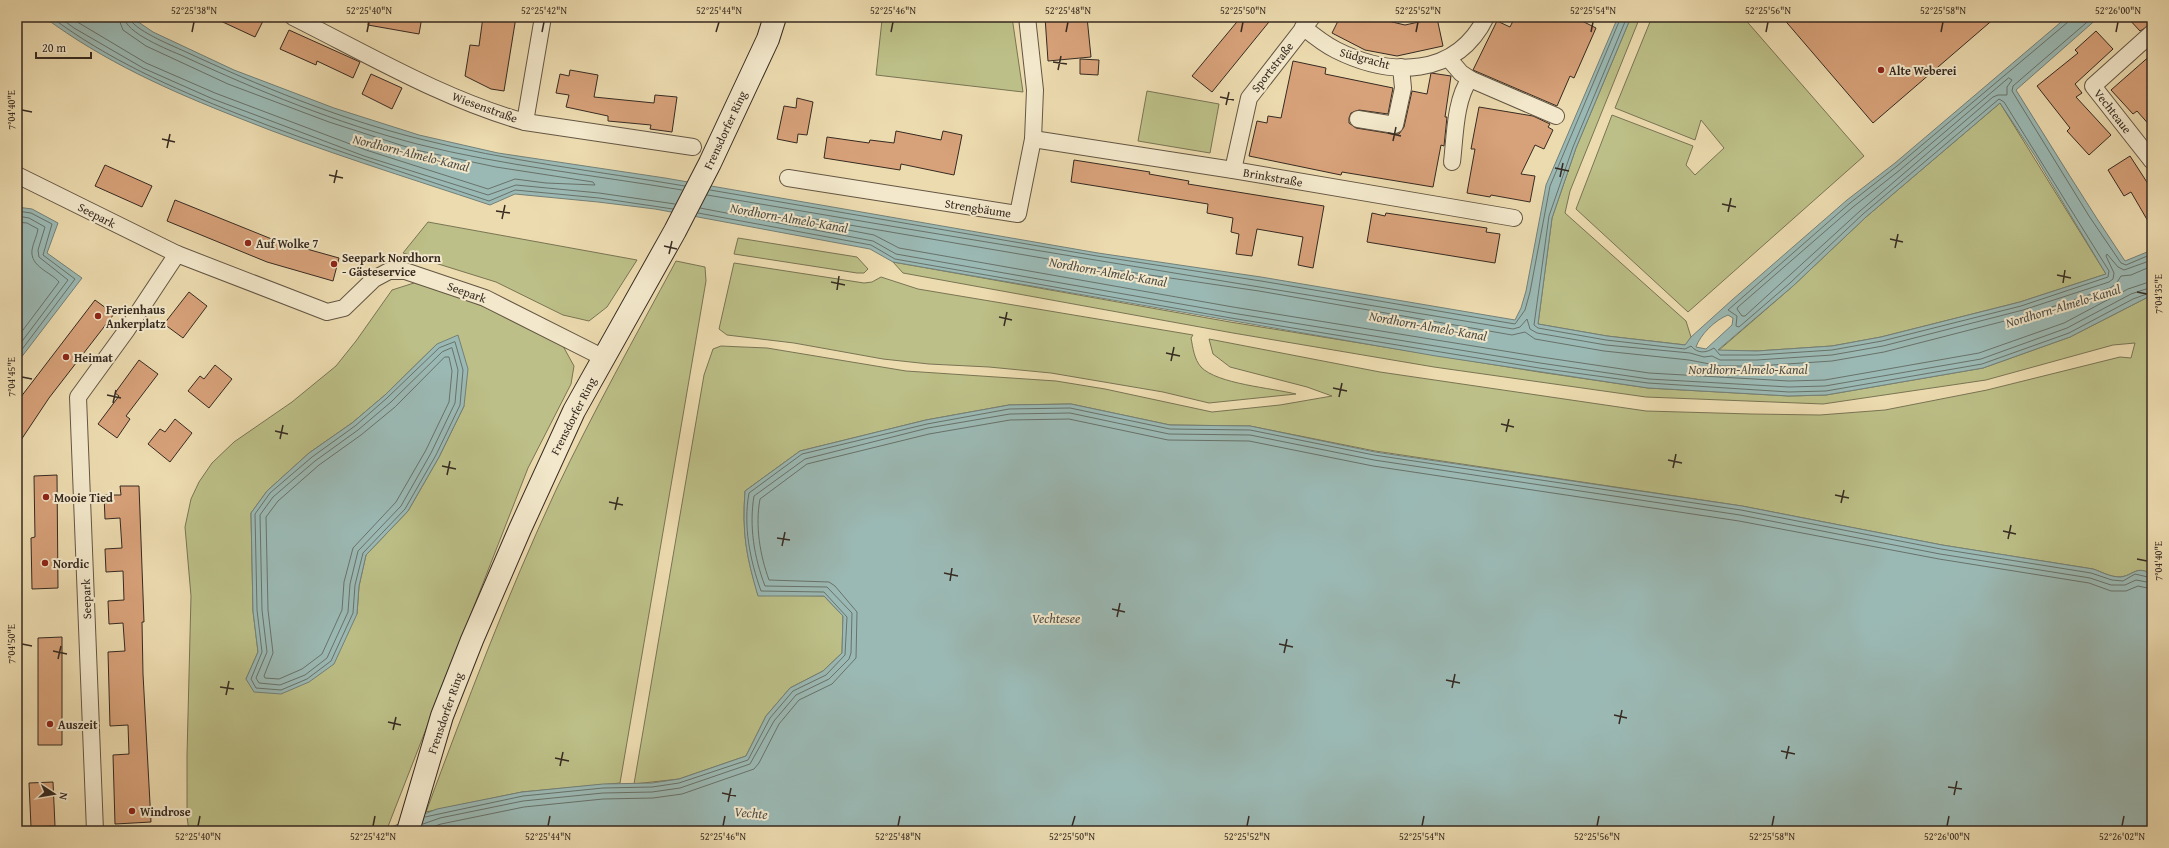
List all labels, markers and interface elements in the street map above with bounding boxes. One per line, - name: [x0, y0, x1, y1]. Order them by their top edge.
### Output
- text: 52°25'38"N: [171, 3, 217, 18]
- text: 52°25'40"N: [346, 3, 392, 18]
- text: 52°25'42"N: [521, 3, 567, 18]
- text: 52°25'44"N: [696, 3, 742, 18]
- text: 52°25'46"N: [870, 3, 916, 18]
- text: 52°25'48"N: [1045, 3, 1091, 18]
- text: 52°25'50"N: [1220, 3, 1266, 18]
- text: 52°25'52"N: [1395, 3, 1441, 18]
- text: 52°25'54"N: [1570, 3, 1616, 18]
- text: 52°25'56"N: [1745, 3, 1791, 18]
- text: 52°25'58"N: [1920, 3, 1966, 18]
- text: 52°26'00"N: [2095, 3, 2141, 18]
- scale bar: [36, 34, 91, 60]
- street label: Sportstraße: [1247, 38, 1297, 96]
- text: 20 m: [42, 39, 66, 56]
- street label: Südgracht: [1338, 43, 1393, 73]
- place label: Alte Weberei: [1889, 62, 1957, 79]
- marker: Alte Weberei: [1876, 65, 1886, 75]
- street label: Vechteaue: [2090, 85, 2136, 137]
- street label: Wiesenstraße: [450, 87, 520, 127]
- street label: Frensdorfer Ring: [699, 88, 751, 172]
- text: 7°04'40"E: [4, 90, 19, 130]
- water label: Nordhorn-Almelo-Kanal: [351, 129, 471, 177]
- street label: Brinkstraße: [1242, 163, 1304, 191]
- street label: Strengbäume: [944, 194, 1013, 222]
- street label: Seepark: [75, 198, 120, 232]
- water label: Nordhorn-Almelo-Kanal: [729, 198, 849, 238]
- place label: Auf Wolke 7: [256, 235, 319, 252]
- marker: Auf Wolke 7: [243, 238, 253, 248]
- place label: Seepark Nordhorn - Gästeservice: [342, 249, 441, 280]
- water label: Nordhorn-Almelo-Kanal: [1048, 252, 1168, 292]
- marker: Seepark Nordhorn - Gästeservice: [329, 259, 339, 269]
- text: 7°04'35"E: [2151, 274, 2166, 314]
- street label: Seepark: [445, 277, 490, 307]
- water label: Nordhorn-Almelo-Kanal: [2003, 279, 2123, 333]
- place label: Ferienhaus Ankerplatz: [106, 301, 166, 332]
- water label: Nordhorn-Almelo-Kanal: [1368, 306, 1488, 346]
- marker: Ferienhaus Ankerplatz: [93, 311, 103, 321]
- place label: Heimat: [74, 349, 113, 366]
- marker: Heimat: [61, 352, 71, 362]
- text: 7°04'45"E: [4, 357, 19, 397]
- water label: Nordhorn-Almelo-Kanal: [1688, 360, 1808, 379]
- street label: Frensdorfer Ring: [546, 374, 600, 458]
- place label: Mooie Tied: [54, 489, 113, 506]
- marker: Mooie Tied: [41, 492, 51, 502]
- text: 7°04'40"E: [2151, 541, 2166, 581]
- place label: Nordic: [53, 555, 89, 572]
- marker: Nordic: [40, 558, 50, 568]
- street label: Seepark: [77, 578, 95, 619]
- water label: Vechtesee: [1032, 609, 1080, 628]
- text: 7°04'50"E: [4, 624, 19, 664]
- street label: Frensdorfer Ring: [423, 670, 467, 756]
- place label: Auszeit: [58, 716, 98, 733]
- marker: Auszeit: [45, 719, 55, 729]
- north arrow: [34, 774, 74, 814]
- text: N: [55, 791, 72, 802]
- water label: Vechte: [734, 802, 768, 824]
- place label: Windrose: [140, 803, 191, 820]
- marker: Windrose: [127, 806, 137, 816]
- text: 52°25'40"N: [175, 829, 221, 844]
- text: 52°25'42"N: [350, 829, 396, 844]
- text: 52°25'44"N: [525, 829, 571, 844]
- text: 52°25'46"N: [700, 829, 746, 844]
- text: 52°25'48"N: [875, 829, 921, 844]
- text: 52°25'50"N: [1049, 829, 1095, 844]
- text: 52°25'52"N: [1224, 829, 1270, 844]
- text: 52°25'54"N: [1399, 829, 1445, 844]
- text: 52°25'56"N: [1574, 829, 1620, 844]
- text: 52°25'58"N: [1749, 829, 1795, 844]
- text: 52°26'00"N: [1924, 829, 1970, 844]
- text: 52°26'02"N: [2099, 829, 2145, 844]

